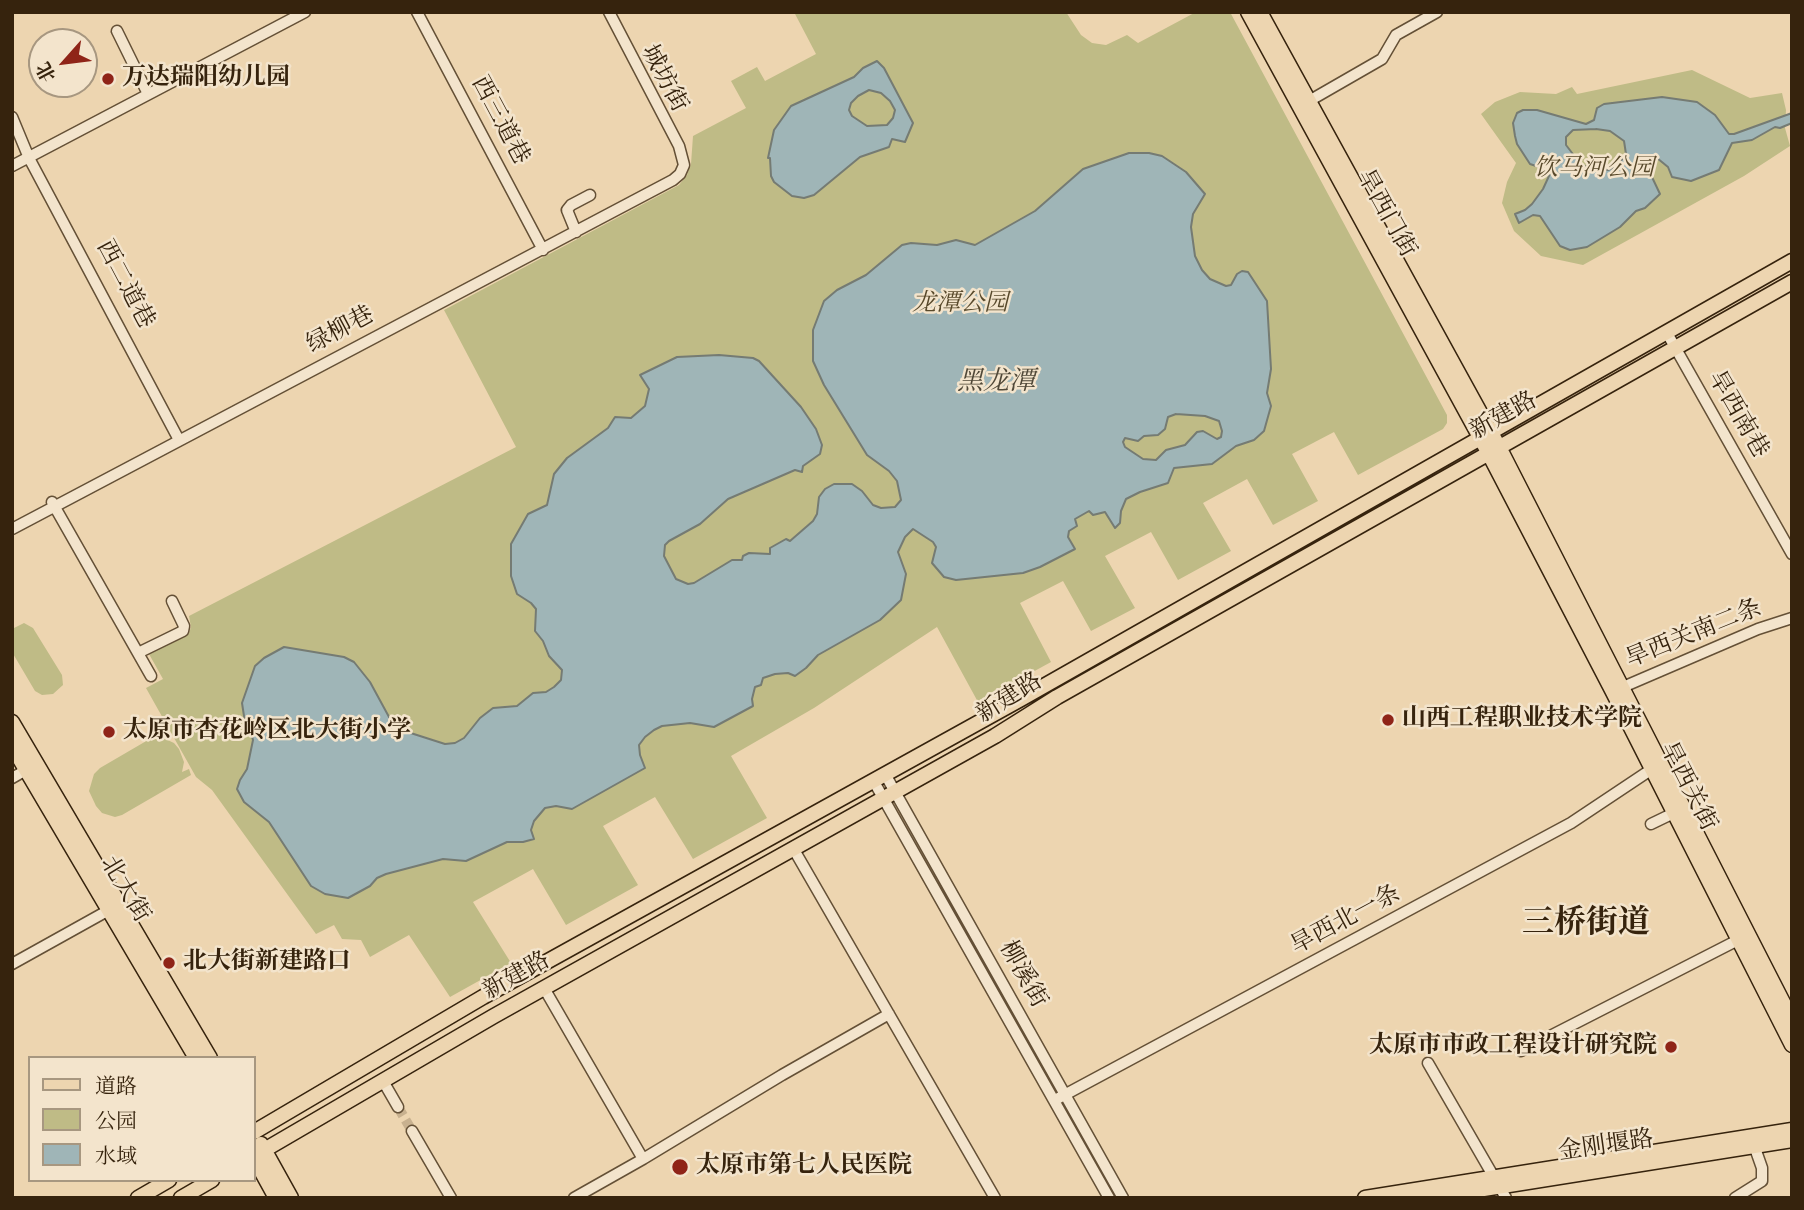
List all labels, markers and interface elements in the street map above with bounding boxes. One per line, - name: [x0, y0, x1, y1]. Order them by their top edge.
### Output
- north arrow: [28, 28, 98, 98]
- street label: 城坊街: [633, 40, 693, 118]
- text: 北: [31, 58, 61, 86]
- place label: 万达瑞阳幼儿园: [122, 65, 290, 93]
- marker: 万达瑞阳幼儿园: [100, 71, 116, 87]
- street label: 西三道巷: [464, 72, 534, 170]
- park label: 饮马河公园: [1534, 156, 1654, 184]
- street label: 旱西门街: [1349, 165, 1421, 263]
- street label: 西二道巷: [89, 236, 159, 334]
- park label: 龙潭公园: [912, 291, 1008, 319]
- street label: 绿柳巷: [302, 301, 380, 361]
- street label: 旱西南巷: [1701, 366, 1773, 464]
- water label: 黑龙潭: [957, 367, 1035, 399]
- street label: 新建路: [1466, 387, 1542, 447]
- street label: 旱西关南二条: [1622, 595, 1766, 675]
- street label: 新建路: [972, 668, 1048, 730]
- place label: 山西工程职业技术学院: [1402, 706, 1642, 734]
- marker: 山西工程职业技术学院: [1380, 712, 1396, 728]
- place label: 太原市杏花岭区北大街小学: [123, 718, 411, 746]
- marker: 太原市杏花岭区北大街小学: [101, 724, 117, 740]
- street label: 旱西关街: [1652, 738, 1722, 836]
- street label: 北大街: [93, 852, 155, 928]
- street label: 旱西北一条: [1286, 880, 1406, 962]
- district label: 三桥街道: [1522, 906, 1650, 944]
- street label: 柳溪街: [992, 937, 1052, 1013]
- street label: 新建路: [479, 947, 555, 1007]
- place label: 北大街新建路口: [183, 949, 351, 977]
- marker: 北大街新建路口: [161, 955, 177, 971]
- place label: 太原市市政工程设计研究院: [1369, 1033, 1657, 1061]
- marker: 太原市市政工程设计研究院: [1663, 1039, 1679, 1055]
- legend: [28, 1056, 256, 1182]
- text: 道路: [95, 1073, 137, 1100]
- text: 公园: [95, 1108, 137, 1135]
- street label: 金刚堰路: [1556, 1126, 1656, 1168]
- text: 水域: [95, 1143, 137, 1170]
- place label: 太原市第七人民医院: [696, 1153, 912, 1181]
- marker: 太原市第七人民医院: [670, 1157, 690, 1177]

